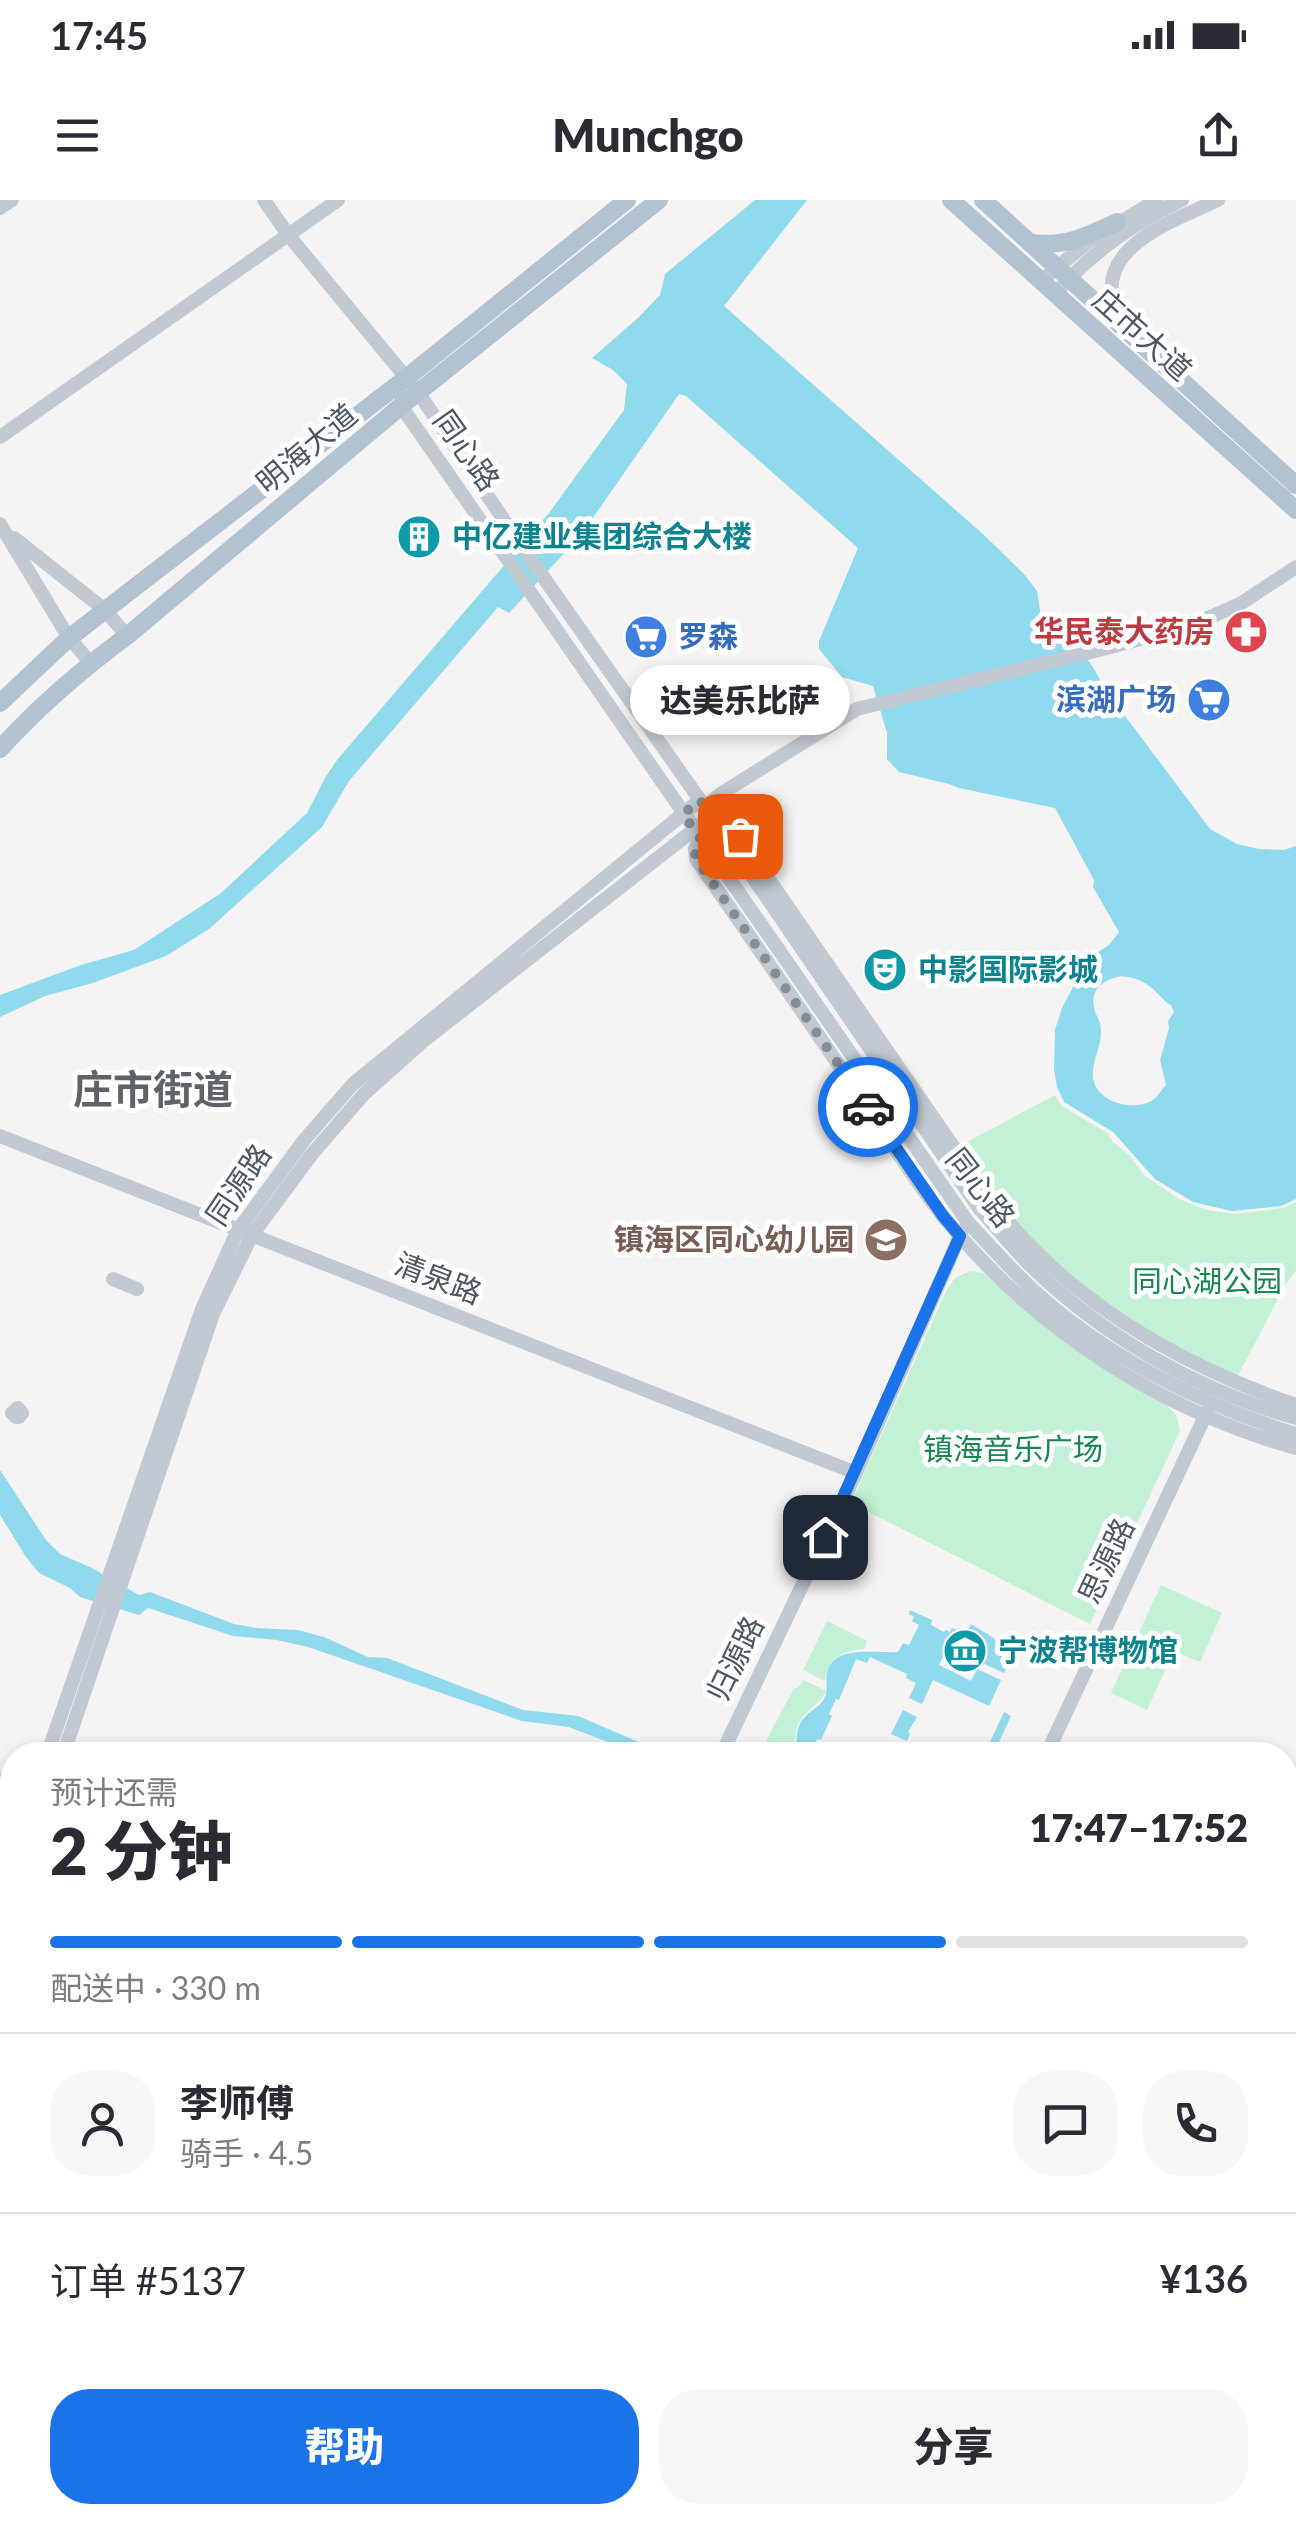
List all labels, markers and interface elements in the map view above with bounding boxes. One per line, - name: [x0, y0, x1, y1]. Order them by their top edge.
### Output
- text: 17:45: [50, 12, 148, 58]
- icon: menu: [50, 108, 105, 163]
- text: Munchgo: [552, 108, 744, 162]
- icon: share: [1191, 108, 1246, 163]
- street label: 庄市大道: [1087, 280, 1200, 387]
- street label: 明海大道: [248, 395, 363, 500]
- street label: 同心路: [427, 403, 508, 497]
- building icon: 中亿建业集团综合大楼: [396, 514, 442, 560]
- place label: 中亿建业集团综合大楼: [452, 517, 752, 553]
- pharmacy icon: 华民泰大药房: [1223, 609, 1269, 655]
- place label: 华民泰大药房: [1034, 612, 1214, 648]
- supermarket icon: 罗森: [623, 614, 669, 660]
- place label: 罗森: [678, 617, 738, 653]
- callout: 达美乐比萨: [630, 666, 850, 736]
- supermarket icon: 滨湖广场: [1186, 677, 1232, 723]
- text: 达美乐比萨: [660, 680, 820, 719]
- place label: 滨湖广场: [1056, 680, 1176, 716]
- pin: [698, 794, 783, 879]
- icon: bag: [713, 809, 768, 864]
- theatre icon: 中影国际影城: [862, 947, 908, 993]
- place label: 中影国际影城: [918, 950, 1098, 986]
- courier: [818, 1057, 918, 1157]
- district label: 庄市街道: [73, 1065, 233, 1113]
- icon: car: [841, 1080, 896, 1135]
- street label: 同源路: [197, 1137, 277, 1231]
- street label: 同心路: [940, 1140, 1023, 1233]
- school or university icon: 镇海区同心幼儿园: [863, 1217, 909, 1263]
- place label: 镇海区同心幼儿园: [614, 1220, 854, 1256]
- street label: 清泉路: [390, 1244, 487, 1310]
- park label: 同心湖公园: [1132, 1262, 1282, 1298]
- park label: 镇海音乐广场: [923, 1430, 1103, 1466]
- pin: [783, 1495, 868, 1580]
- icon: home: [798, 1510, 853, 1565]
- street label: 思源路: [1070, 1512, 1141, 1609]
- street label: 归源路: [698, 1610, 770, 1706]
- museum icon: 宁波帮博物馆: [942, 1628, 988, 1674]
- place label: 宁波帮博物馆: [998, 1631, 1178, 1667]
- text: 预计还需: [50, 1772, 178, 1811]
- text: 17:47–17:52: [1029, 1804, 1248, 1850]
- text: 2 分钟: [50, 1811, 233, 1889]
- text: 配送中 · 330 m: [50, 1968, 261, 2007]
- button: person: [50, 2071, 155, 2176]
- button: chat: [1013, 2071, 1118, 2176]
- button: phone: [1143, 2071, 1248, 2176]
- text: 李师傅: [180, 2079, 294, 2125]
- text: 骑手 · 4.5: [180, 2133, 313, 2172]
- text: ¥136: [1160, 2255, 1248, 2301]
- text: 订单 #5137: [50, 2257, 246, 2303]
- button: 帮助: [50, 2389, 639, 2504]
- button: 分享: [659, 2389, 1248, 2504]

